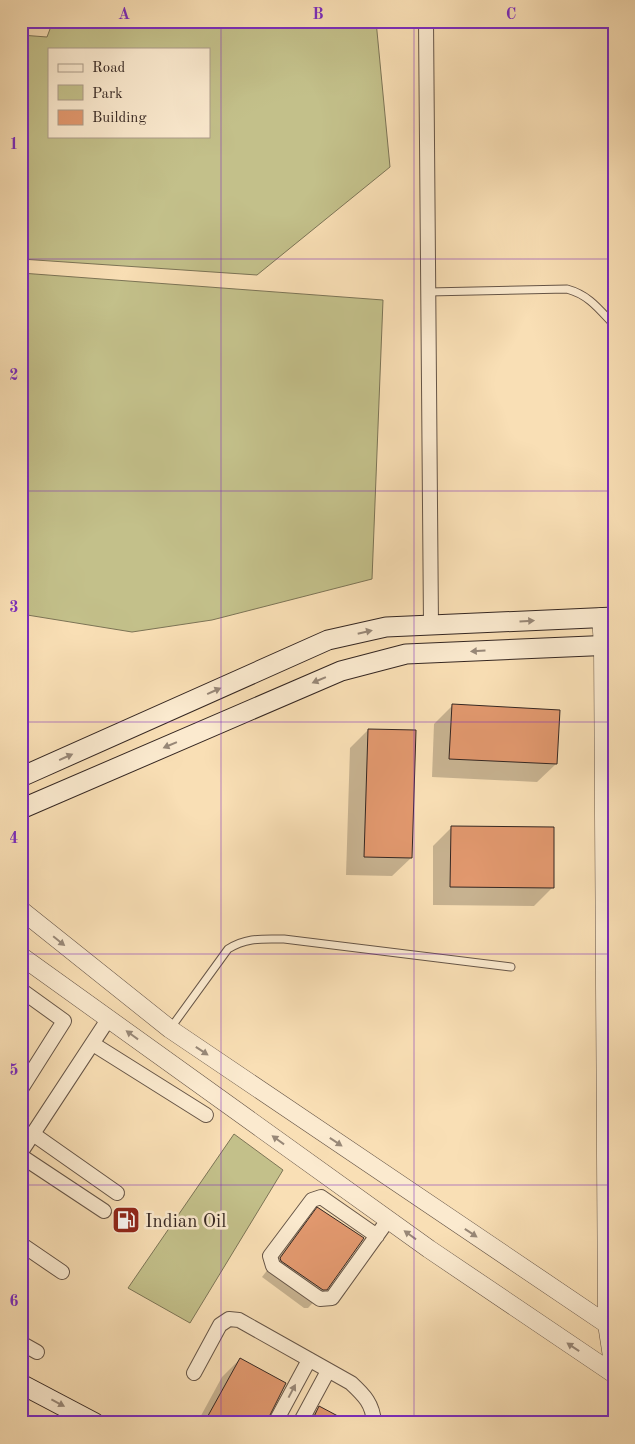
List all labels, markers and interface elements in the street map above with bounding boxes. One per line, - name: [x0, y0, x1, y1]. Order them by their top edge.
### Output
- text: A: [118, 7, 130, 23]
- text: B: [312, 7, 324, 23]
- text: C: [506, 7, 516, 23]
- legend: [48, 48, 210, 138]
- text: Road: [92, 61, 126, 76]
- text: Park: [92, 87, 123, 102]
- text: Building: [92, 111, 147, 126]
- text: 1: [9, 137, 19, 153]
- text: 2: [9, 368, 19, 384]
- text: 3: [9, 600, 19, 616]
- one-way arrow: [519, 616, 535, 624]
- one-way arrow: [357, 628, 372, 636]
- one-way arrow: [469, 647, 485, 655]
- one-way arrow: [312, 677, 326, 685]
- one-way arrow: [207, 687, 221, 695]
- one-way arrow: [163, 741, 177, 749]
- one-way arrow: [59, 753, 73, 761]
- text: 4: [9, 831, 19, 847]
- one-way arrow: [53, 935, 66, 946]
- one-way arrow: [125, 1030, 139, 1040]
- one-way arrow: [195, 1046, 209, 1056]
- text: 5: [9, 1063, 19, 1079]
- one-way arrow: [271, 1135, 285, 1145]
- one-way arrow: [330, 1137, 343, 1147]
- fuel station icon: Indian Oil: [111, 1205, 141, 1235]
- place label: Indian Oil: [145, 1213, 226, 1232]
- one-way arrow: [464, 1228, 478, 1237]
- one-way arrow: [403, 1230, 417, 1240]
- text: 6: [9, 1294, 19, 1310]
- one-way arrow: [567, 1342, 580, 1351]
- one-way arrow: [288, 1384, 296, 1399]
- one-way arrow: [51, 1399, 65, 1407]

